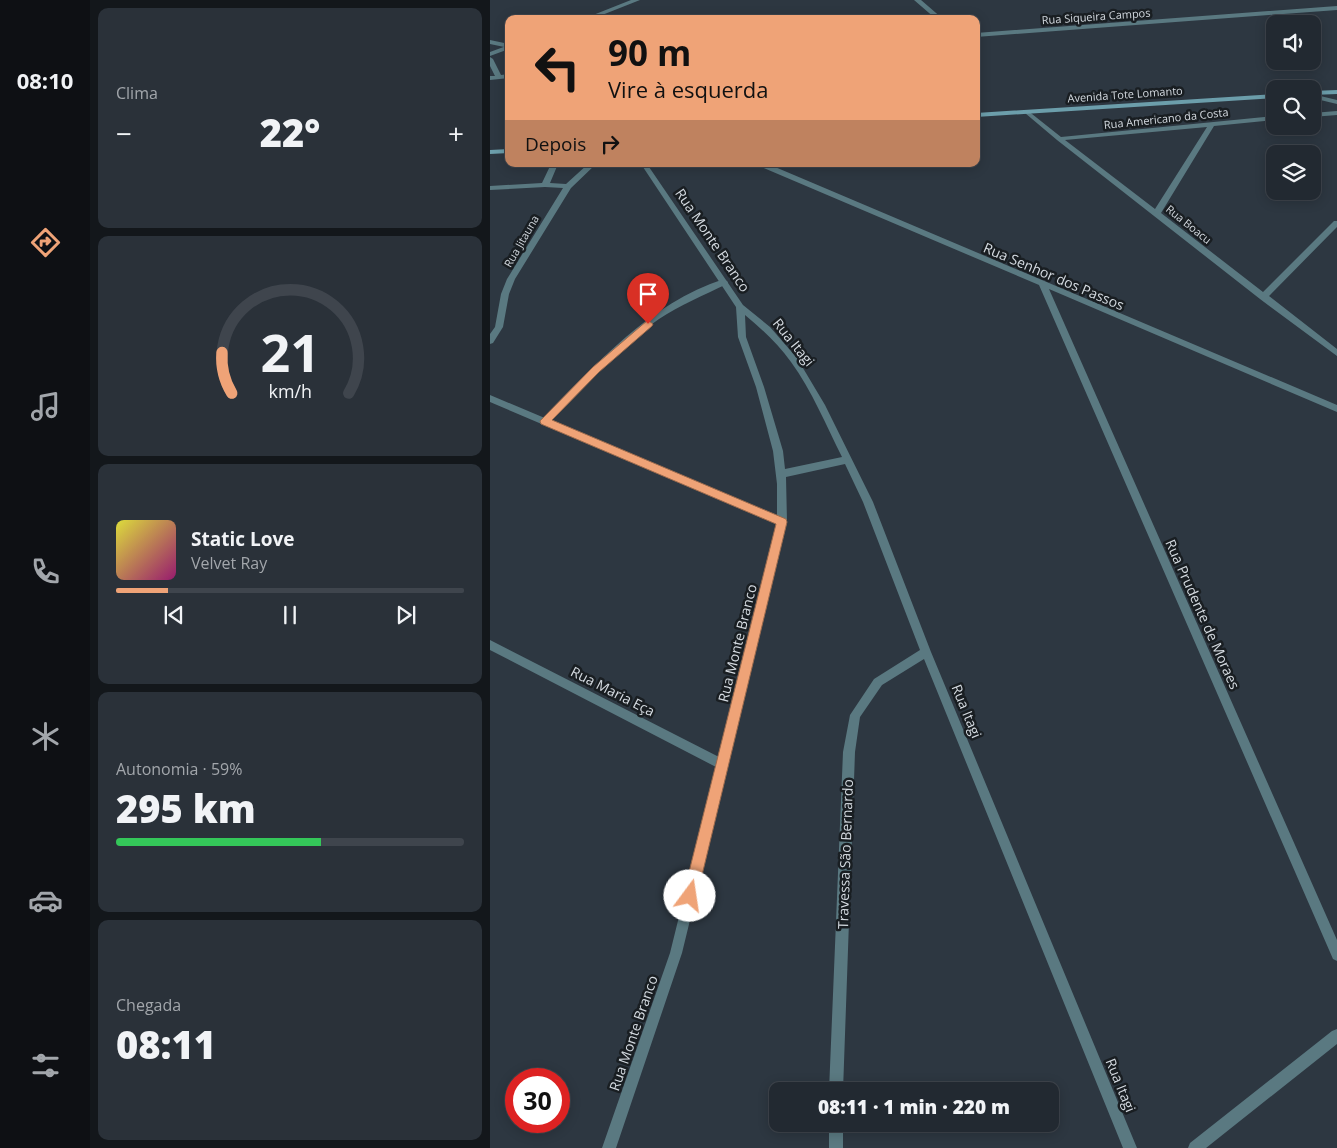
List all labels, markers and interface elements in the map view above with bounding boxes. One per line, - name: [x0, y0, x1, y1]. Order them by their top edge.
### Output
- street label: Rua Siqueira Campos: [1041, 5, 1151, 27]
- map controls: [1266, 15, 1321, 200]
- button: sound: [1266, 15, 1321, 70]
- text: 90 m: [608, 29, 691, 76]
- icon: left: [525, 35, 590, 100]
- text: 08:10: [17, 65, 73, 95]
- text: Vire à esquerda: [608, 74, 769, 104]
- button: search: [1266, 80, 1321, 135]
- text: Clima: [116, 82, 158, 104]
- street label: Avenida Tote Lomanto: [1067, 82, 1183, 106]
- street label: Rua Americano da Costa: [1103, 104, 1229, 132]
- text: 22°: [260, 106, 320, 158]
- text: −: [116, 114, 132, 152]
- text: +: [448, 114, 464, 152]
- icon: right: [596, 130, 624, 158]
- text: Depois: [525, 131, 586, 157]
- button: layers: [1266, 145, 1321, 200]
- street label: Rua Monte Branco: [671, 185, 755, 295]
- street label: Rua Boacu: [1163, 201, 1215, 247]
- street label: Rua Jitauna: [500, 212, 542, 270]
- icon: directions: [28, 225, 63, 260]
- street label: Rua Senhor dos Passos: [981, 238, 1128, 314]
- pin: [627, 273, 669, 324]
- icon: arrive: [634, 280, 662, 308]
- street label: Rua Itagi: [769, 314, 819, 370]
- text: 21: [260, 316, 320, 387]
- text: km/h: [268, 379, 312, 403]
- icon: music: [28, 389, 63, 424]
- text: Static Love: [191, 526, 294, 552]
- street label: Rua Prudente de Moraes: [1161, 536, 1245, 692]
- text: Velvet Ray: [191, 552, 267, 574]
- icon: phone: [28, 554, 63, 589]
- street label: Rua Monte Branco: [713, 582, 761, 704]
- icon: previous: [160, 601, 188, 629]
- icon: pause: [276, 601, 304, 629]
- icon: next: [392, 601, 420, 629]
- street label: Rua Maria Eça: [568, 662, 658, 720]
- street label: Rua Itagi: [948, 681, 986, 741]
- icon: climate: [28, 719, 63, 754]
- text: Autonomia · 59%: [116, 758, 242, 780]
- street label: Travessa São Bernardo: [833, 779, 857, 929]
- text: 295 km: [116, 782, 256, 834]
- position arrow: [663, 869, 715, 921]
- icon: car: [28, 883, 63, 918]
- street label: Rua Monte Branco: [604, 973, 662, 1093]
- text: Chegada: [116, 994, 181, 1016]
- text: 08:11: [116, 1018, 216, 1070]
- icon: filters: [28, 1048, 63, 1083]
- street label: Rua Itagi: [1102, 1055, 1140, 1115]
- speed limit sign: 30: [505, 1068, 570, 1133]
- text: 08:11 · 1 min · 220 m: [818, 1094, 1010, 1120]

